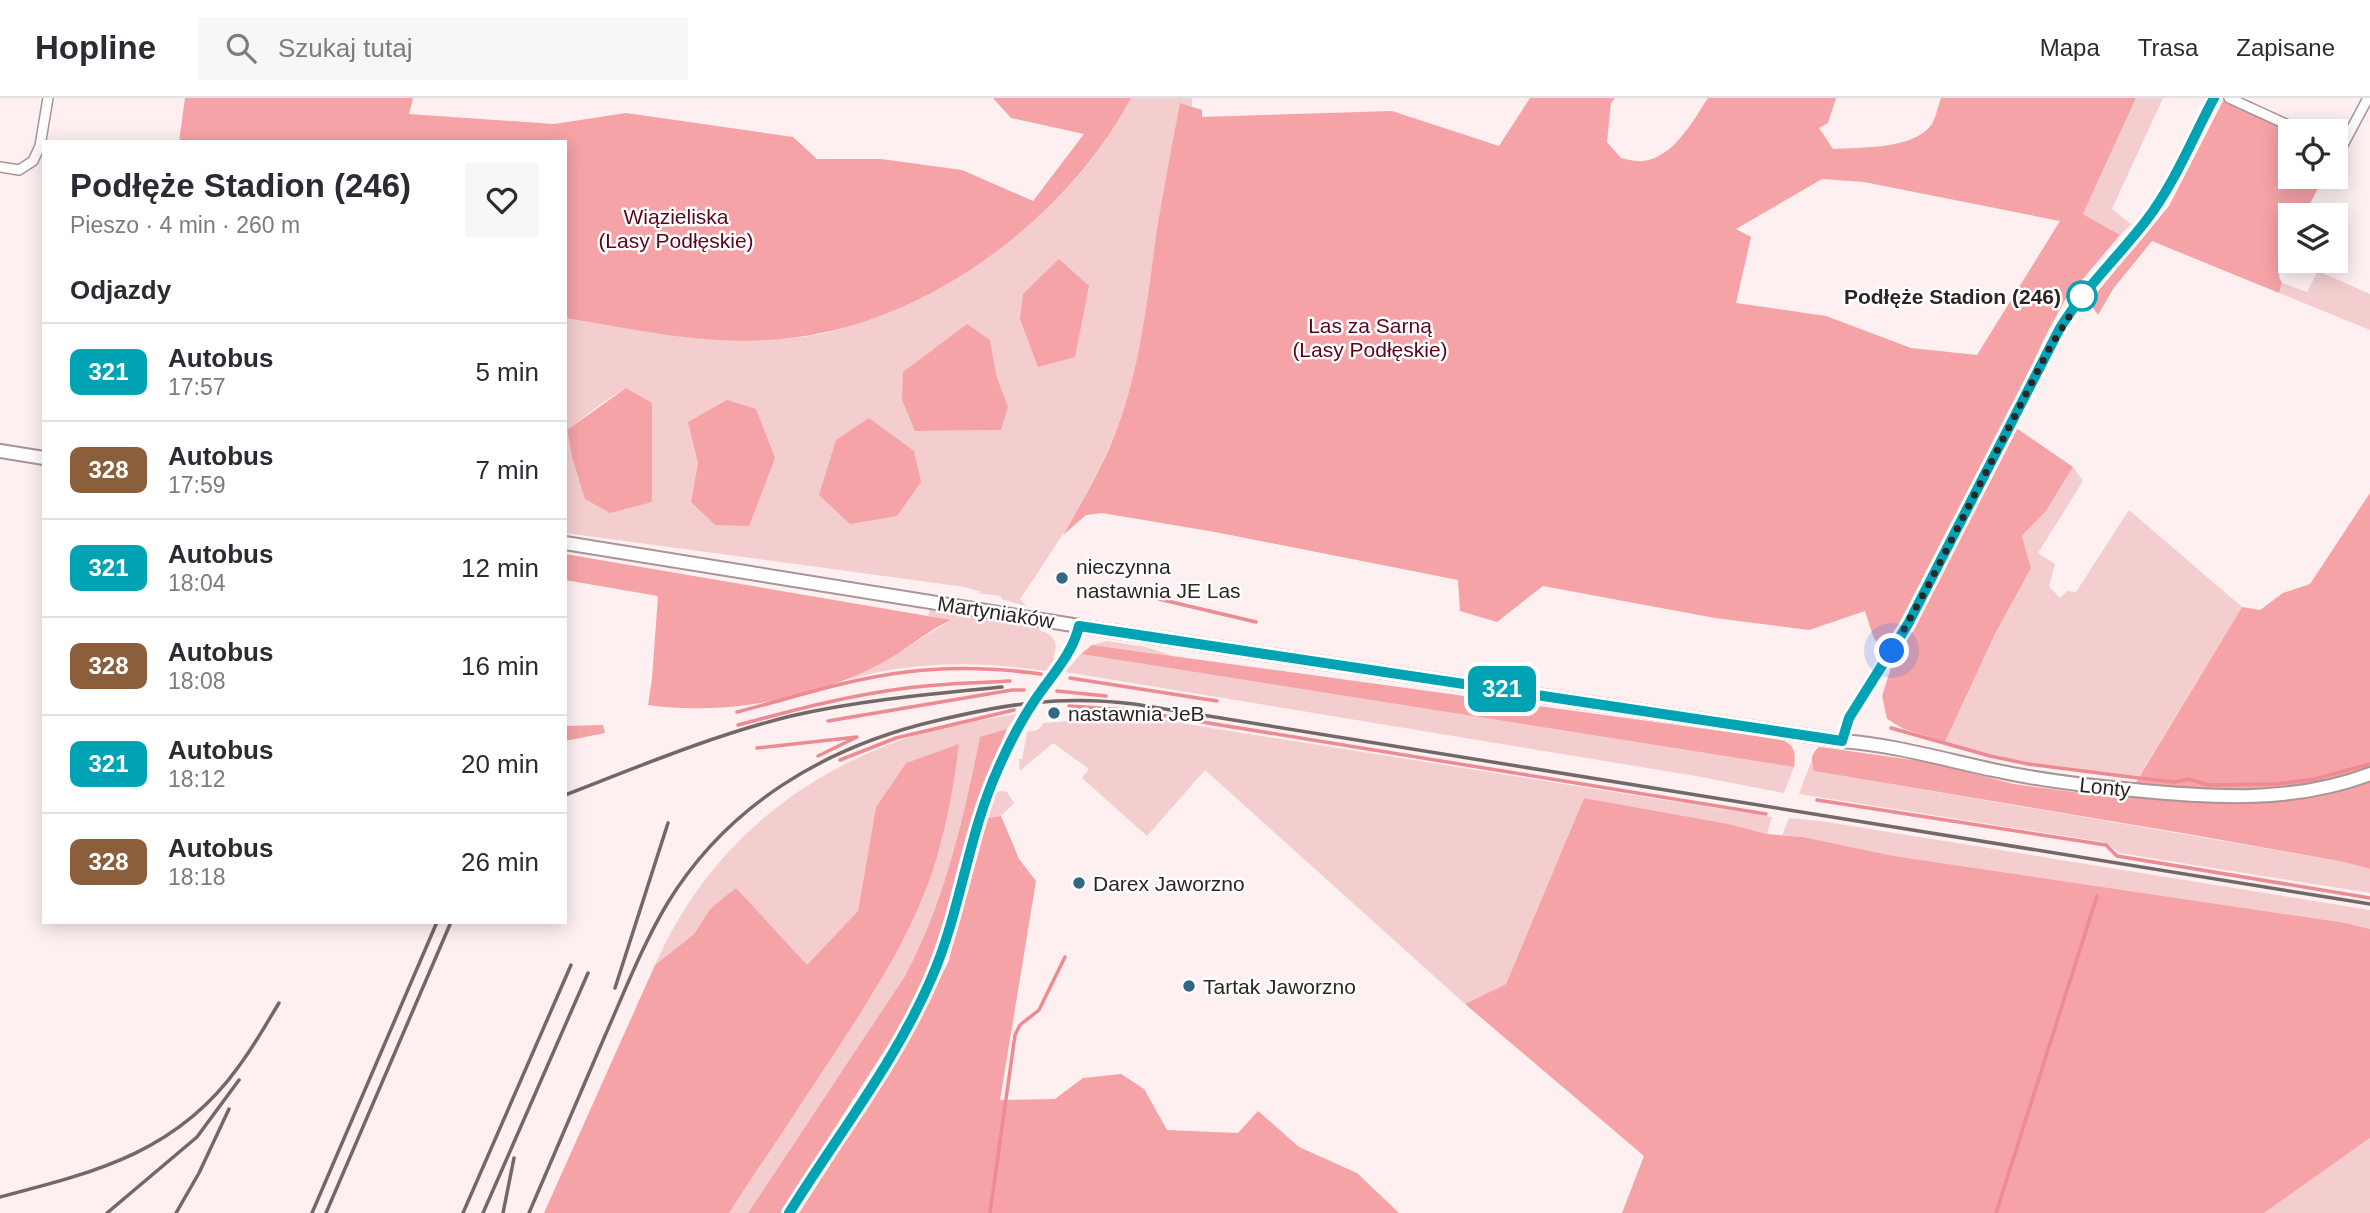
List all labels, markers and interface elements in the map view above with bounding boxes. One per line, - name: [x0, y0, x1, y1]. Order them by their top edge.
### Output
- search box: [198, 17, 688, 80]
- text: Hopline: [35, 29, 156, 66]
- icon: search: [222, 29, 260, 67]
- text: Szukaj tutaj: [278, 33, 412, 63]
- text: Mapa: [2040, 34, 2100, 61]
- text: Trasa: [2138, 34, 2198, 61]
- text: Zapisane: [2236, 34, 2335, 61]
- map controls: [2278, 119, 2348, 273]
- button: locate: [2278, 119, 2348, 189]
- button: heart: [465, 163, 539, 237]
- text: Podłęże Stadion (246): [70, 167, 411, 204]
- button: layers: [2278, 203, 2348, 273]
- park label: Wiązieliska (Lasy Podłęskie): [598, 205, 754, 252]
- text: Pieszo · 4 min · 260 m: [70, 212, 300, 238]
- text: Odjazdy: [70, 275, 171, 305]
- marker: Podłęże Stadion (246): [2067, 281, 2097, 311]
- place label: Podłęże Stadion (246): [1844, 285, 2061, 308]
- park label: Las za Sarną (Lasy Podłęskie): [1292, 314, 1448, 361]
- text: Autobus: [168, 343, 273, 373]
- text: 5 min: [475, 357, 539, 387]
- text: 321: [88, 358, 129, 385]
- text: 17:57: [168, 374, 226, 400]
- text: Autobus: [168, 441, 273, 471]
- text: 7 min: [475, 455, 539, 485]
- text: 328: [88, 456, 129, 483]
- text: 17:59: [168, 472, 226, 498]
- text: Autobus: [168, 539, 273, 569]
- text: 12 min: [461, 553, 539, 583]
- text: 321: [88, 554, 129, 581]
- place label: nieczynna nastawnia JE Las: [1076, 555, 1241, 602]
- text: 18:04: [168, 570, 226, 596]
- marker: nieczynna nastawnia JE Las: [1054, 570, 1070, 586]
- street label: Martyniaków: [936, 591, 1057, 633]
- your location: [1874, 633, 1909, 668]
- text: Autobus: [168, 637, 273, 667]
- text: 16 min: [461, 651, 539, 681]
- text: 328: [88, 652, 129, 679]
- line badge: 321: [1462, 666, 1542, 712]
- text: 18:08: [168, 668, 226, 694]
- text: 321: [1482, 675, 1522, 702]
- place label: nastawnia JeB: [1068, 702, 1205, 725]
- marker: nastawnia JeB: [1046, 705, 1062, 721]
- text: Autobus: [168, 735, 273, 765]
- text: 20 min: [461, 749, 539, 779]
- text: 321: [88, 750, 129, 777]
- text: 18:12: [168, 766, 226, 792]
- street label: Lonty: [2078, 773, 2132, 801]
- text: Autobus: [168, 833, 273, 863]
- text: 26 min: [461, 847, 539, 877]
- text: 328: [88, 848, 129, 875]
- text: 18:18: [168, 864, 226, 890]
- place label: Darex Jaworzno: [1093, 872, 1245, 895]
- marker: Darex Jaworzno: [1071, 875, 1087, 891]
- place label: Tartak Jaworzno: [1203, 975, 1356, 998]
- marker: Tartak Jaworzno: [1181, 978, 1197, 994]

